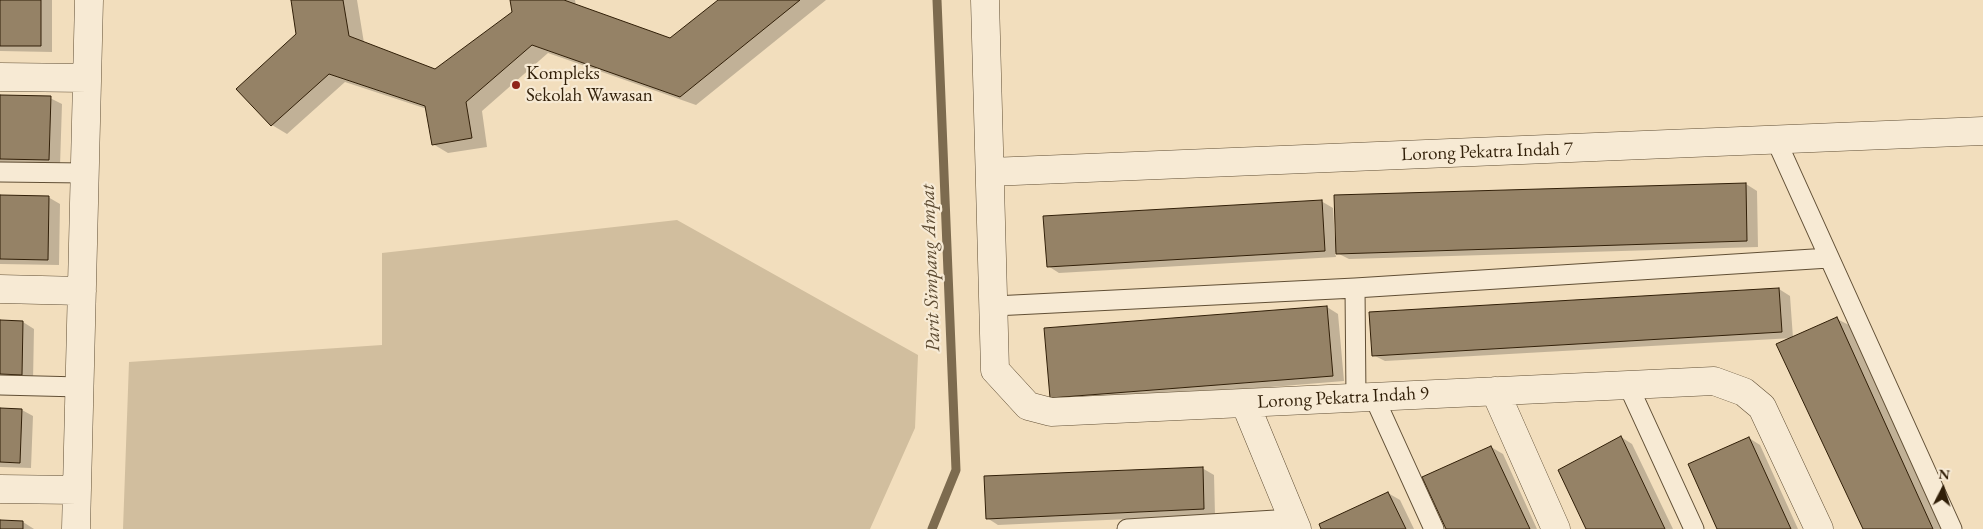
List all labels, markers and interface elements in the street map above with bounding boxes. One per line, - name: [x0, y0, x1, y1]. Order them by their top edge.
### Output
- place label: Kompleks Sekolah Wawasan: [526, 63, 653, 107]
- marker: Kompleks Sekolah Wawasan: [510, 79, 522, 91]
- street label: Lorong Pekatra Indah 7: [1401, 138, 1573, 166]
- water label: Parit Simpang Ampat: [916, 184, 946, 352]
- street label: Lorong Pekatra Indah 9: [1257, 382, 1429, 414]
- north arrow: [1918, 464, 1968, 514]
- text: N: [1938, 465, 1951, 484]

